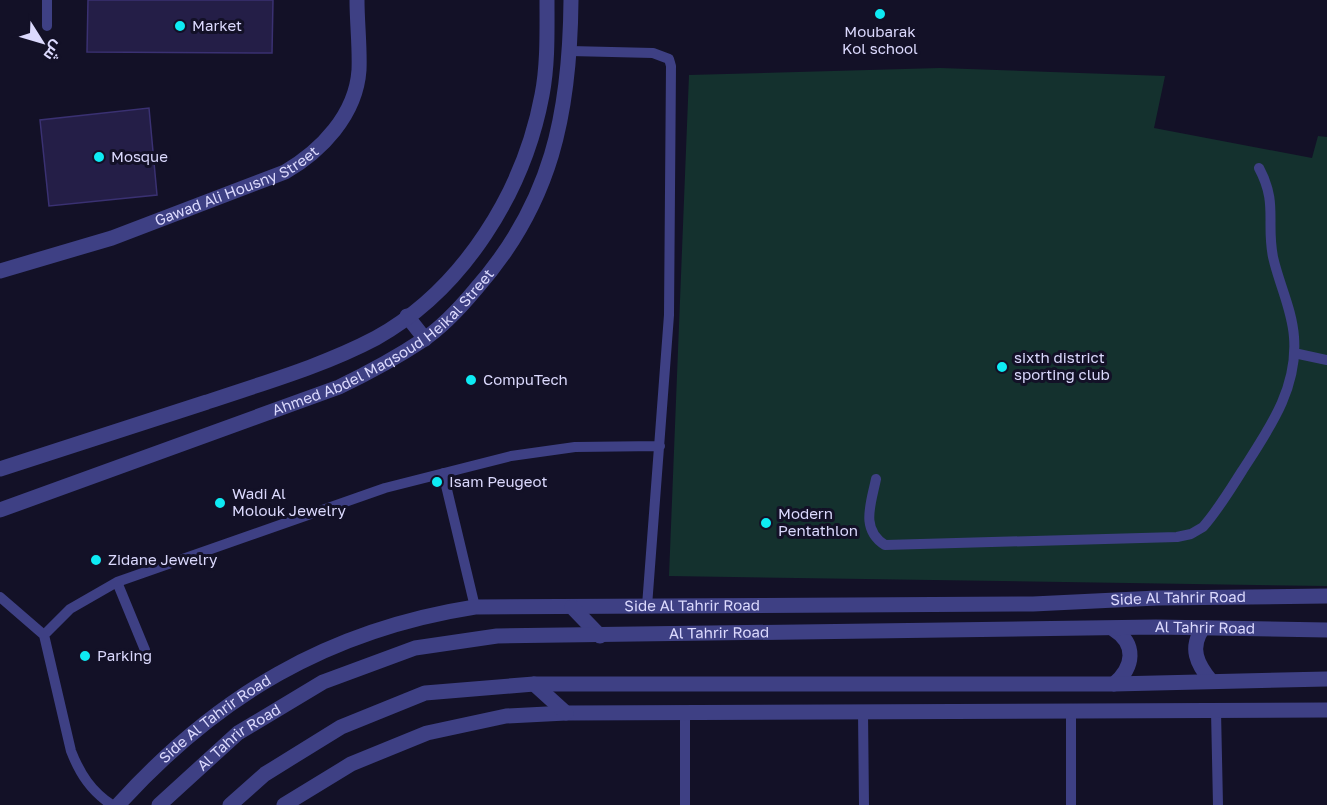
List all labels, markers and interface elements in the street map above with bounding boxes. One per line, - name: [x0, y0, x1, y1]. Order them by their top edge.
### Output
- marker: Moubarak Kol school: [873, 7, 887, 21]
- north arrow: [12, 12, 72, 72]
- place label: Market: [192, 16, 242, 34]
- marker: Market: [173, 19, 187, 33]
- place label: Moubarak Kol school: [842, 22, 918, 57]
- text: ش: [40, 37, 68, 65]
- street label: Gawad Ali Housny Street: [152, 142, 322, 229]
- place label: Mosque: [111, 147, 168, 165]
- marker: Mosque: [92, 150, 106, 164]
- street label: Ahmed Abdel Maqsoud Heikal Street: [269, 265, 497, 419]
- place label: sixth district sporting club: [1014, 348, 1110, 383]
- marker: sixth district sporting club: [995, 360, 1009, 374]
- place label: CompuTech: [483, 370, 568, 388]
- marker: CompuTech: [464, 373, 478, 387]
- place label: Isam Peugeot: [449, 472, 548, 490]
- marker: Isam Peugeot: [430, 475, 444, 489]
- place label: Wadi Al Molouk Jewelry: [232, 484, 347, 519]
- marker: Wadi Al Molouk Jewelry: [213, 496, 227, 510]
- place label: Modern Pentathlon: [778, 504, 858, 539]
- marker: Modern Pentathlon: [759, 516, 773, 530]
- place label: Zidane Jewelry: [108, 550, 218, 568]
- marker: Zidane Jewelry: [89, 553, 103, 567]
- street label: Side Al Tahrir Road: [1110, 587, 1246, 608]
- street label: Side Al Tahrir Road: [624, 595, 760, 614]
- street label: Al Tahrir Road: [1155, 617, 1255, 637]
- street label: Al Tahrir Road: [669, 622, 769, 642]
- place label: Parking: [97, 646, 152, 664]
- marker: Parking: [78, 649, 92, 663]
- street label: Side Al Tahrir Road: [156, 671, 276, 767]
- street label: Al Tahrir Road: [193, 702, 285, 776]

